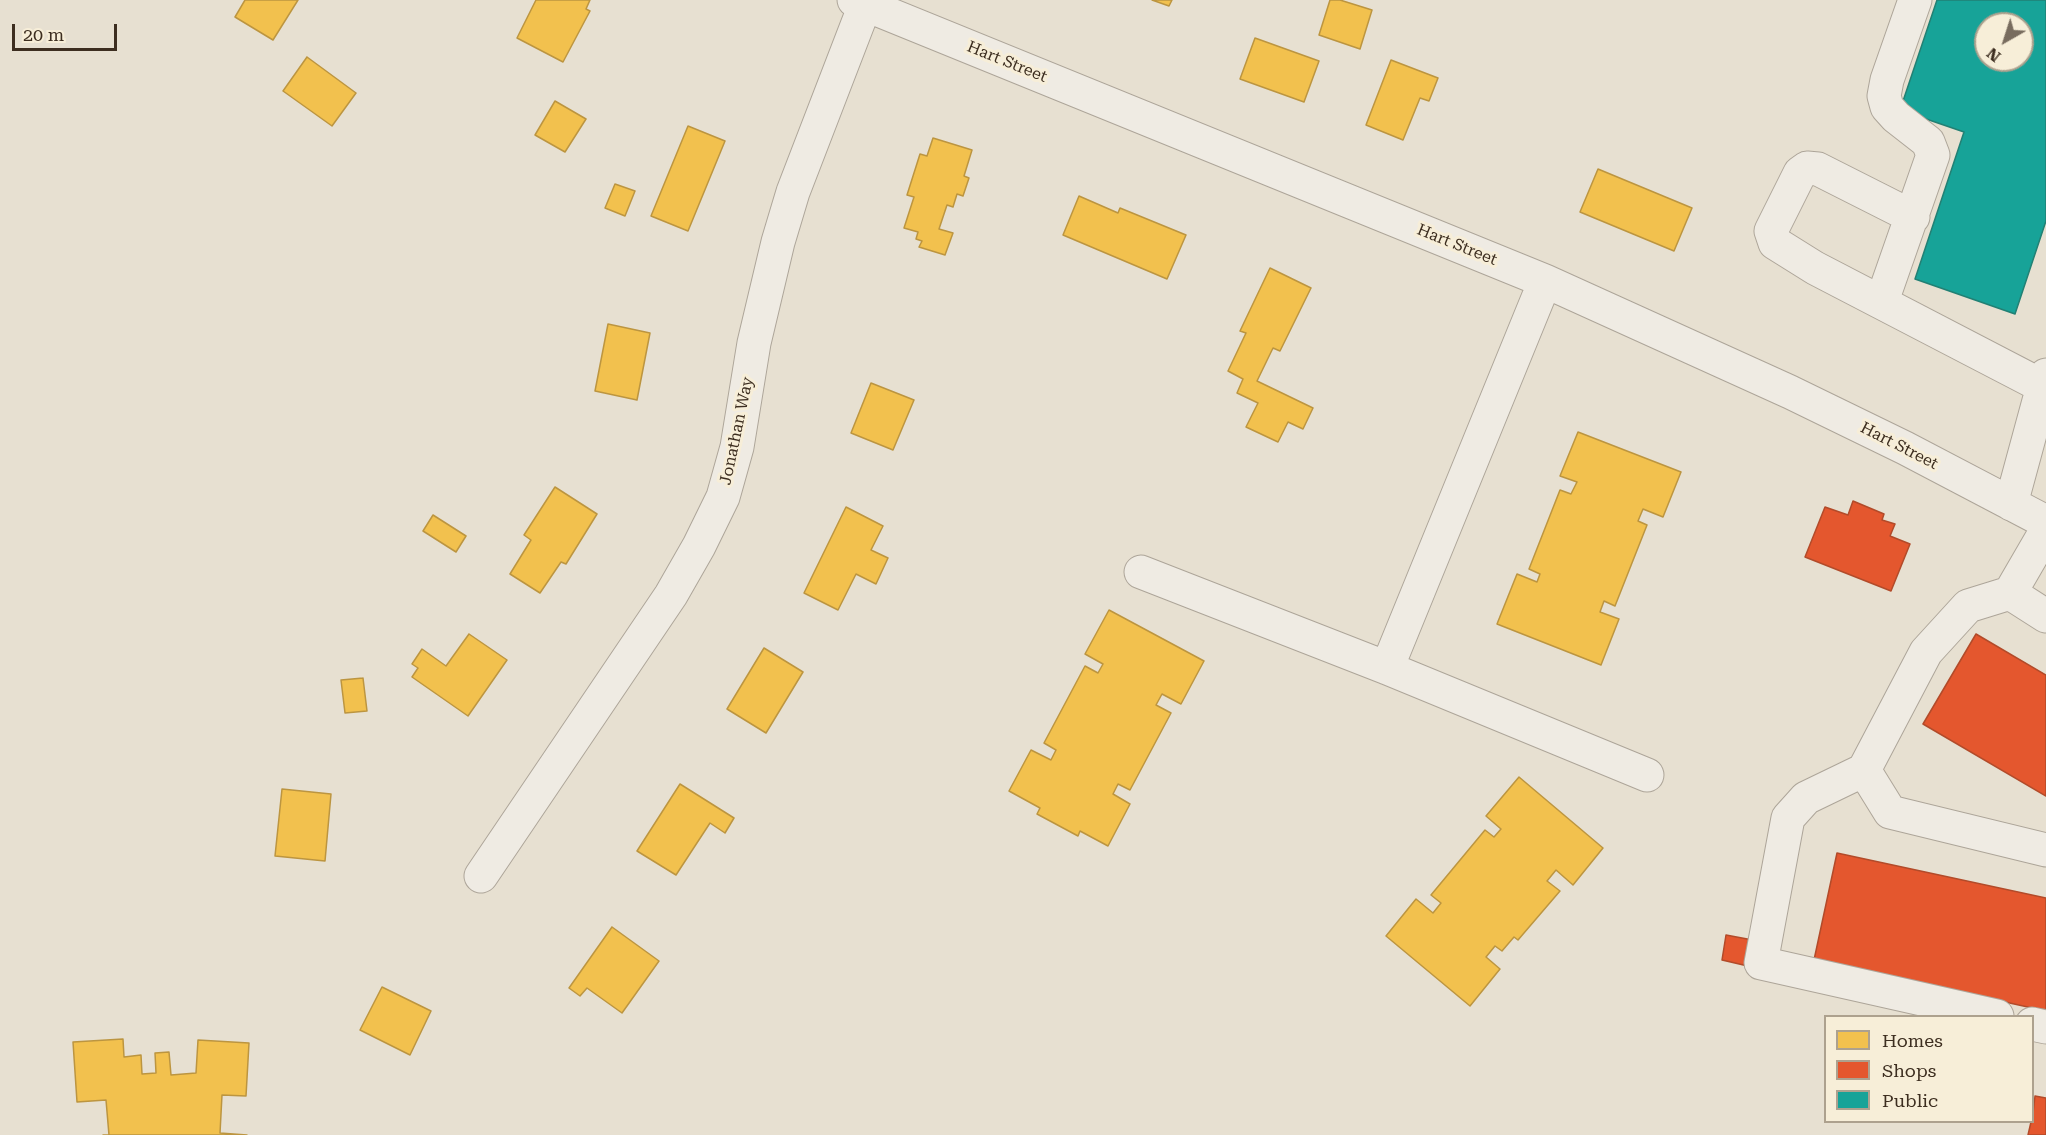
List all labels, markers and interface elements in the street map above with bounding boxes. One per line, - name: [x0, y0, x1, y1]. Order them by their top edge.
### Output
- scale bar: [15, 12, 120, 50]
- north arrow: [1974, 12, 2034, 72]
- text: 20 m: [23, 24, 64, 45]
- street label: Hart Street: [964, 37, 1050, 87]
- text: N: [1983, 44, 2004, 66]
- street label: Hart Street: [1414, 220, 1500, 270]
- street label: Jonathan Way: [716, 375, 758, 487]
- street label: Hart Street: [1857, 418, 1941, 474]
- legend: [1824, 1015, 2034, 1123]
- text: Homes: [1882, 1030, 1943, 1051]
- text: Shops: [1882, 1060, 1936, 1081]
- text: Public: [1882, 1090, 1938, 1111]

